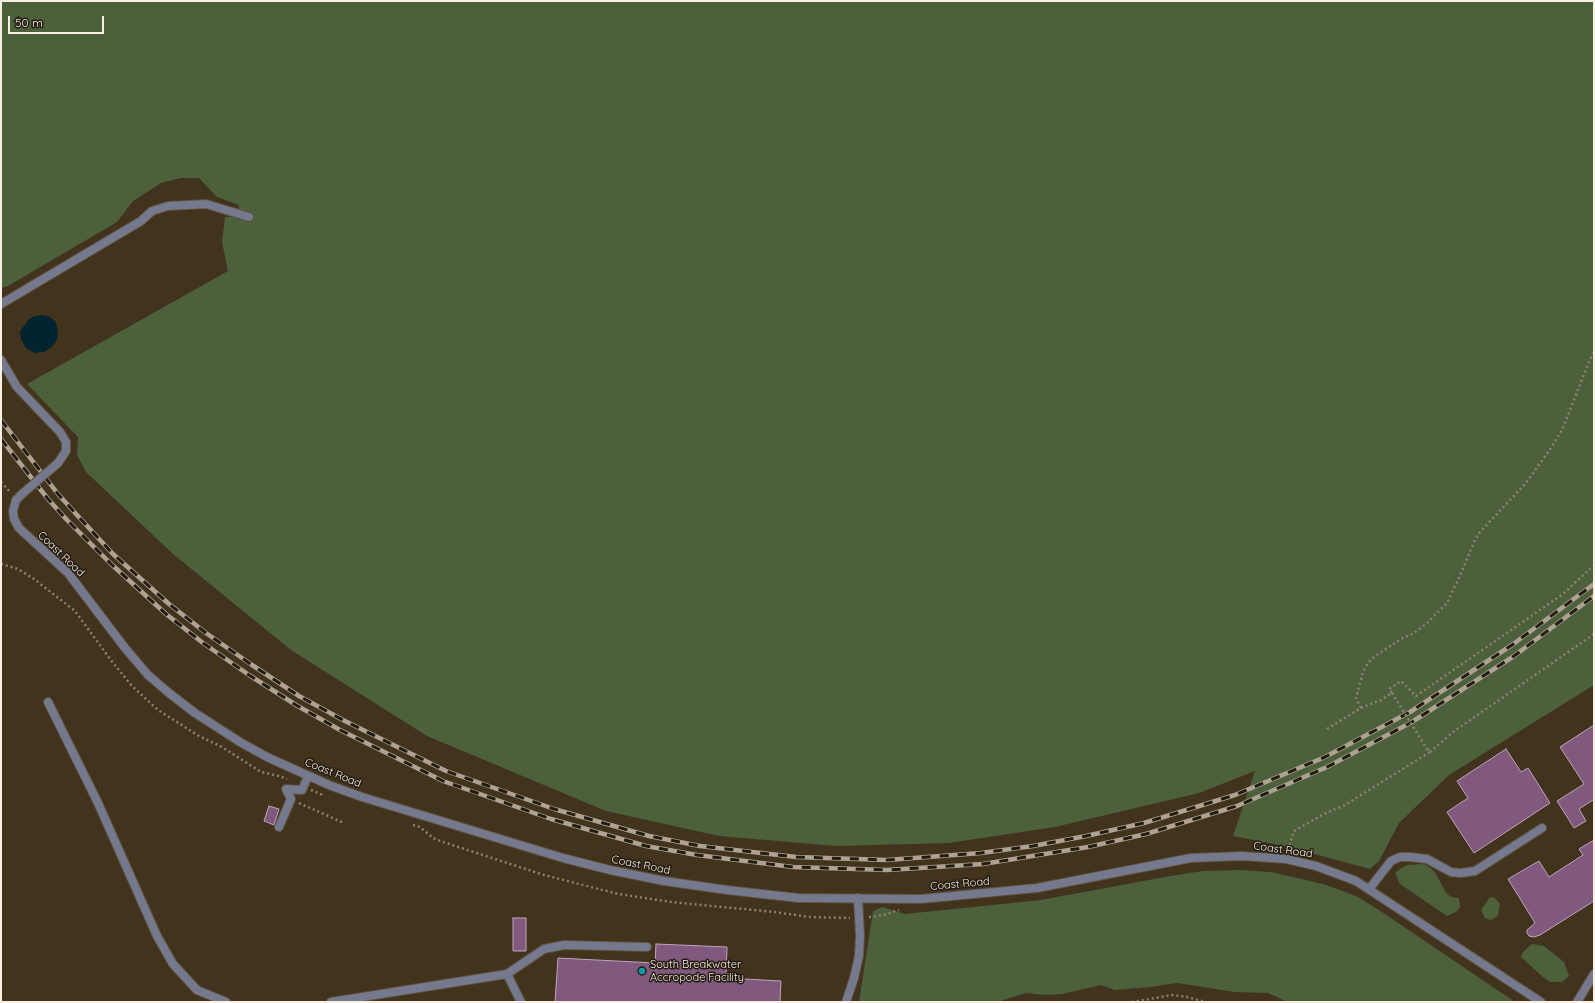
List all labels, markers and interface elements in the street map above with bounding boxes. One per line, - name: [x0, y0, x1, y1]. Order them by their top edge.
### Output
- scale bar: [10, 8, 106, 34]
- text: 50 m: [15, 15, 43, 30]
- street label: Coast Road: [35, 529, 87, 579]
- street label: Coast Road: [303, 756, 363, 790]
- street label: Coast Road: [1253, 839, 1313, 861]
- street label: Coast Road: [610, 853, 672, 877]
- street label: Coast Road: [930, 875, 990, 893]
- place label: South Breakwater Accropode Facility: [650, 958, 744, 984]
- marker: South Breakwater Accropode Facility: [637, 966, 647, 976]

